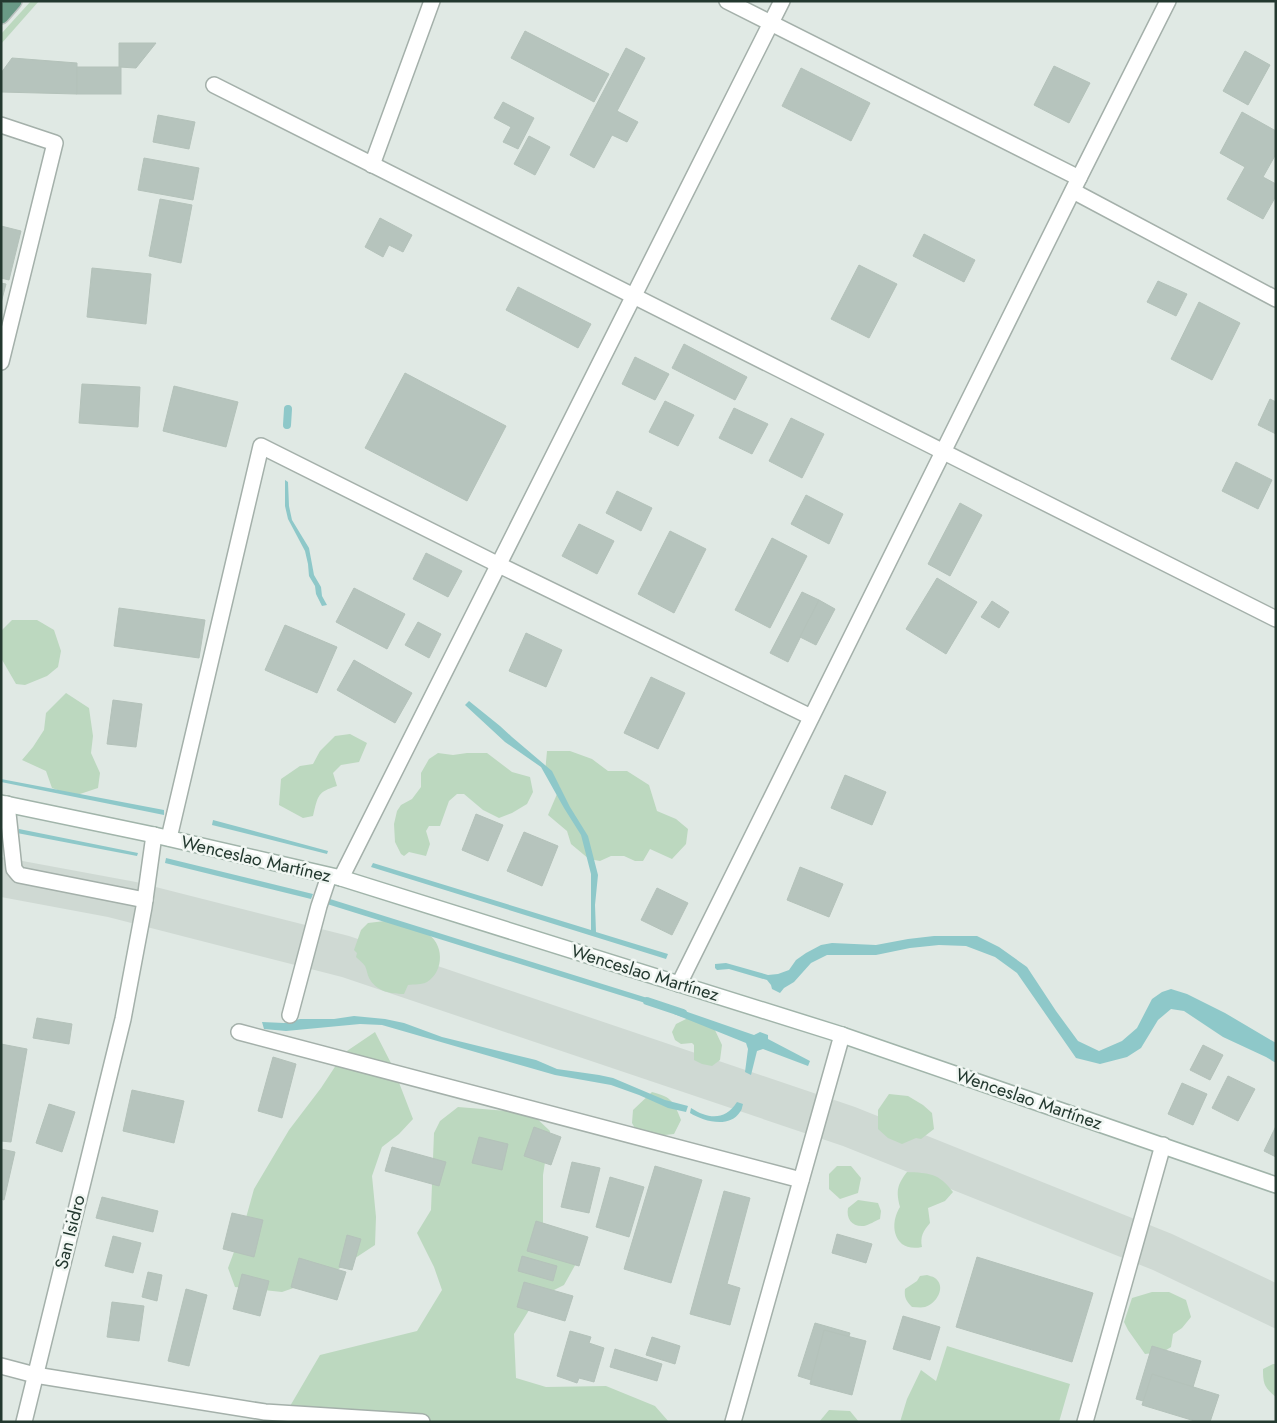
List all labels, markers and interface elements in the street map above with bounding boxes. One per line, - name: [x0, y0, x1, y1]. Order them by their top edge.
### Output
- street label: Wenceslao Martínez: [178, 829, 334, 889]
- street label: Wenceslao Martínez: [568, 938, 723, 1008]
- street label: Wenceslao Martínez: [952, 1062, 1106, 1136]
- street label: San Isidro: [48, 1192, 92, 1272]

